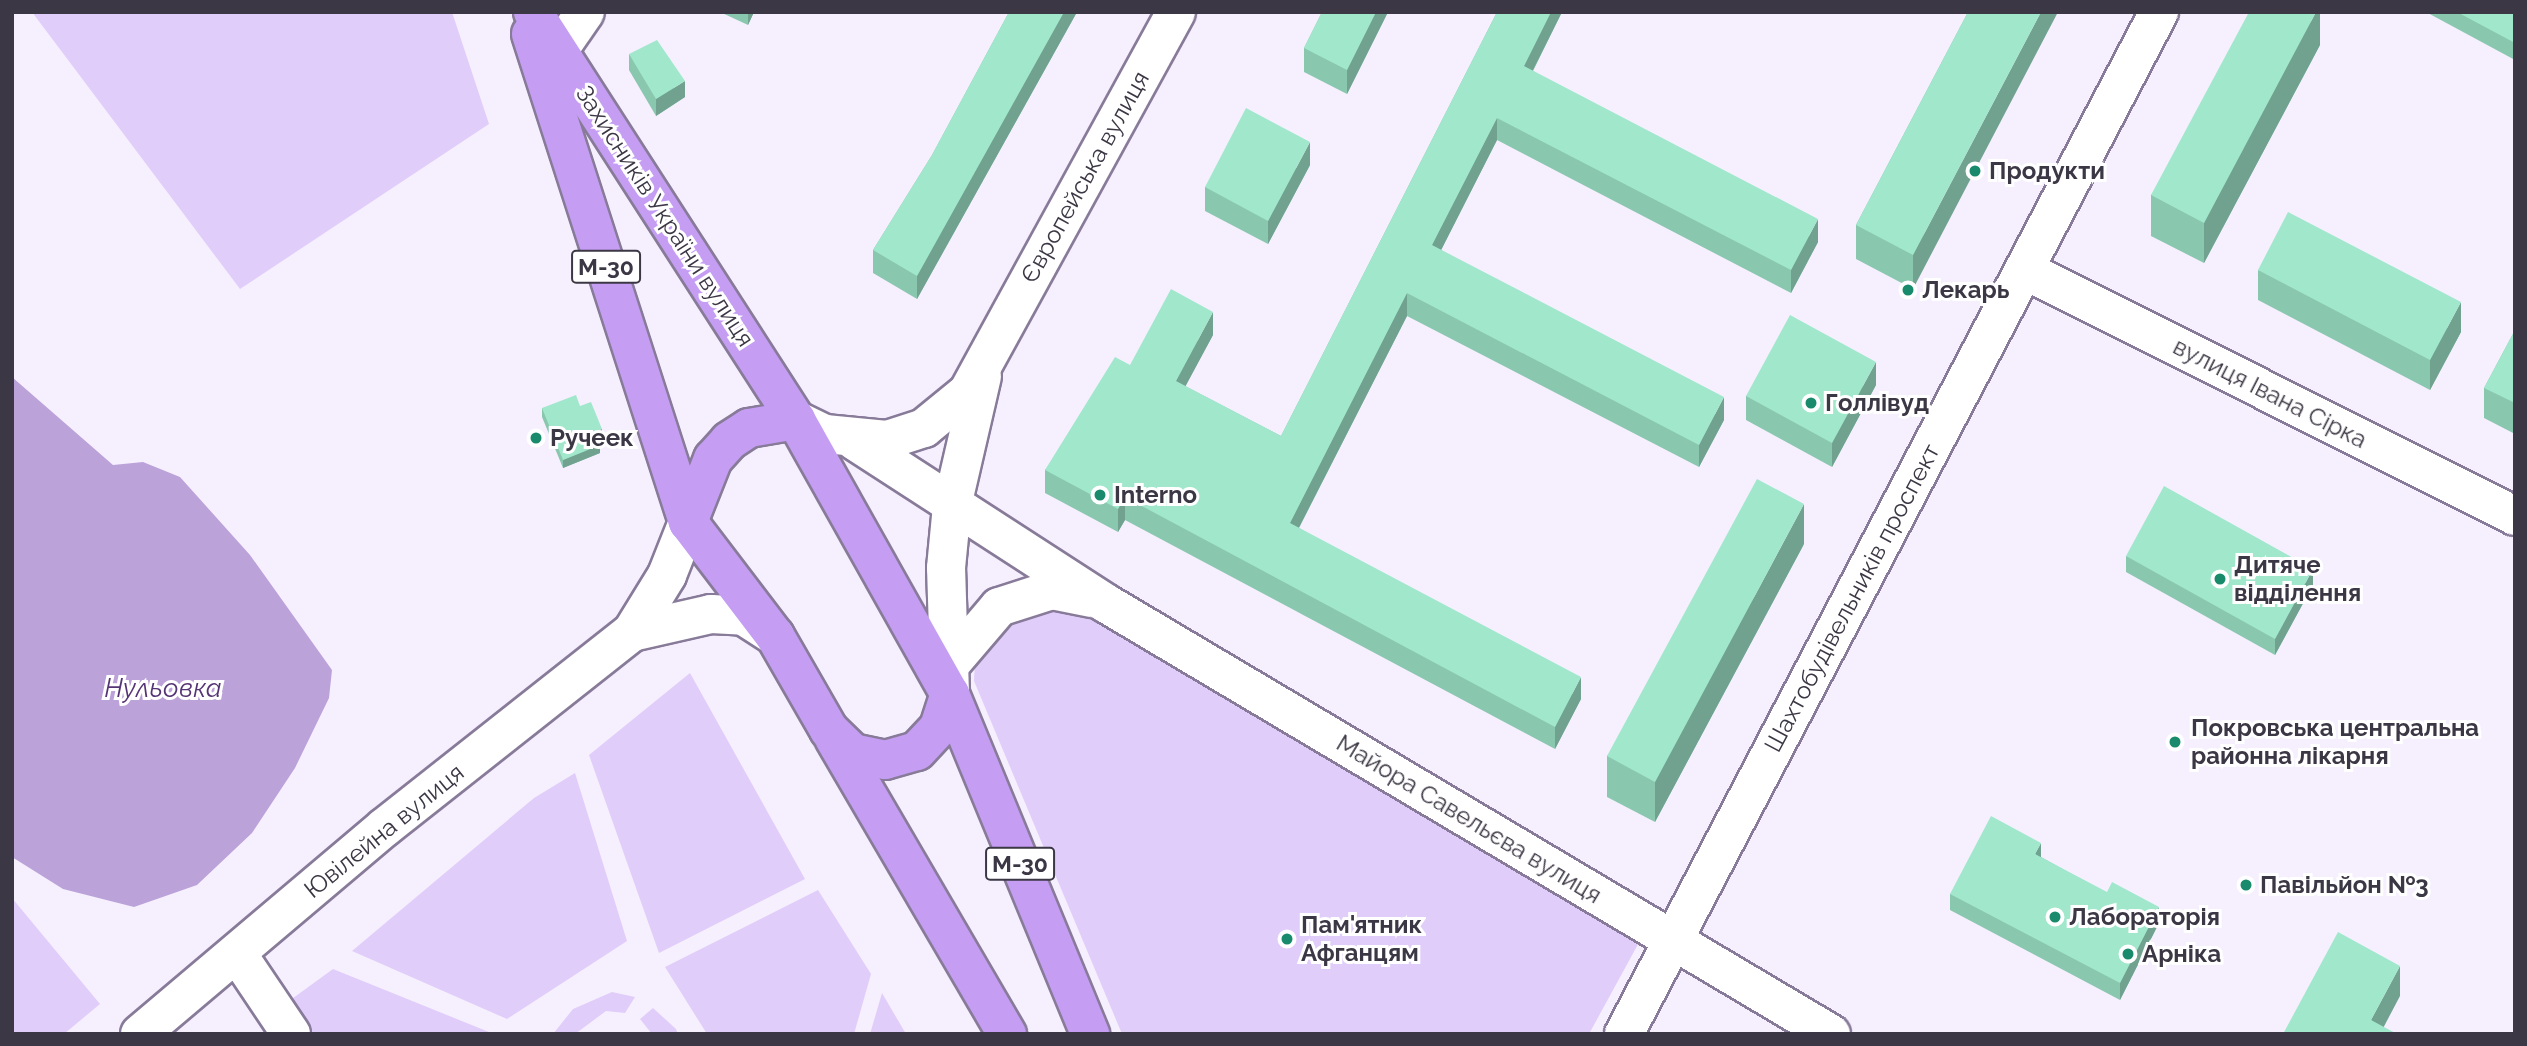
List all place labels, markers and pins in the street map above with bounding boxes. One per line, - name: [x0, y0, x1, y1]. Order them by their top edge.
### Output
- place label: Продукти: [1989, 157, 2105, 185]
- marker: Продукти: [1967, 163, 1983, 179]
- place label: Лекарь: [1922, 276, 2009, 304]
- marker: Лекарь: [1900, 282, 1916, 298]
- place label: Голлівуд: [1825, 389, 1929, 417]
- marker: Голлівуд: [1803, 395, 1819, 411]
- place label: Ручеек: [550, 424, 634, 452]
- marker: Ручеек: [528, 430, 544, 446]
- place label: Interno: [1114, 481, 1197, 509]
- marker: Interno: [1092, 487, 1108, 503]
- place label: Дитяче відділення: [2234, 551, 2361, 607]
- marker: Дитяче відділення: [2212, 571, 2228, 587]
- place label: Покровська центральна районна лікарня: [2191, 714, 2479, 770]
- marker: Покровська центральна районна лікарня: [2165, 732, 2185, 752]
- place label: Павільйон №3: [2260, 871, 2429, 899]
- marker: Павільйон №3: [2238, 877, 2254, 893]
- place label: Лабораторія: [2069, 903, 2220, 931]
- marker: Лабораторія: [2047, 909, 2063, 925]
- place label: Пам'ятник Афганцям: [1301, 911, 1422, 967]
- marker: Пам'ятник Афганцям: [1279, 931, 1295, 947]
- place label: Арніка: [2142, 940, 2221, 968]
- marker: Арніка: [2120, 946, 2136, 962]

